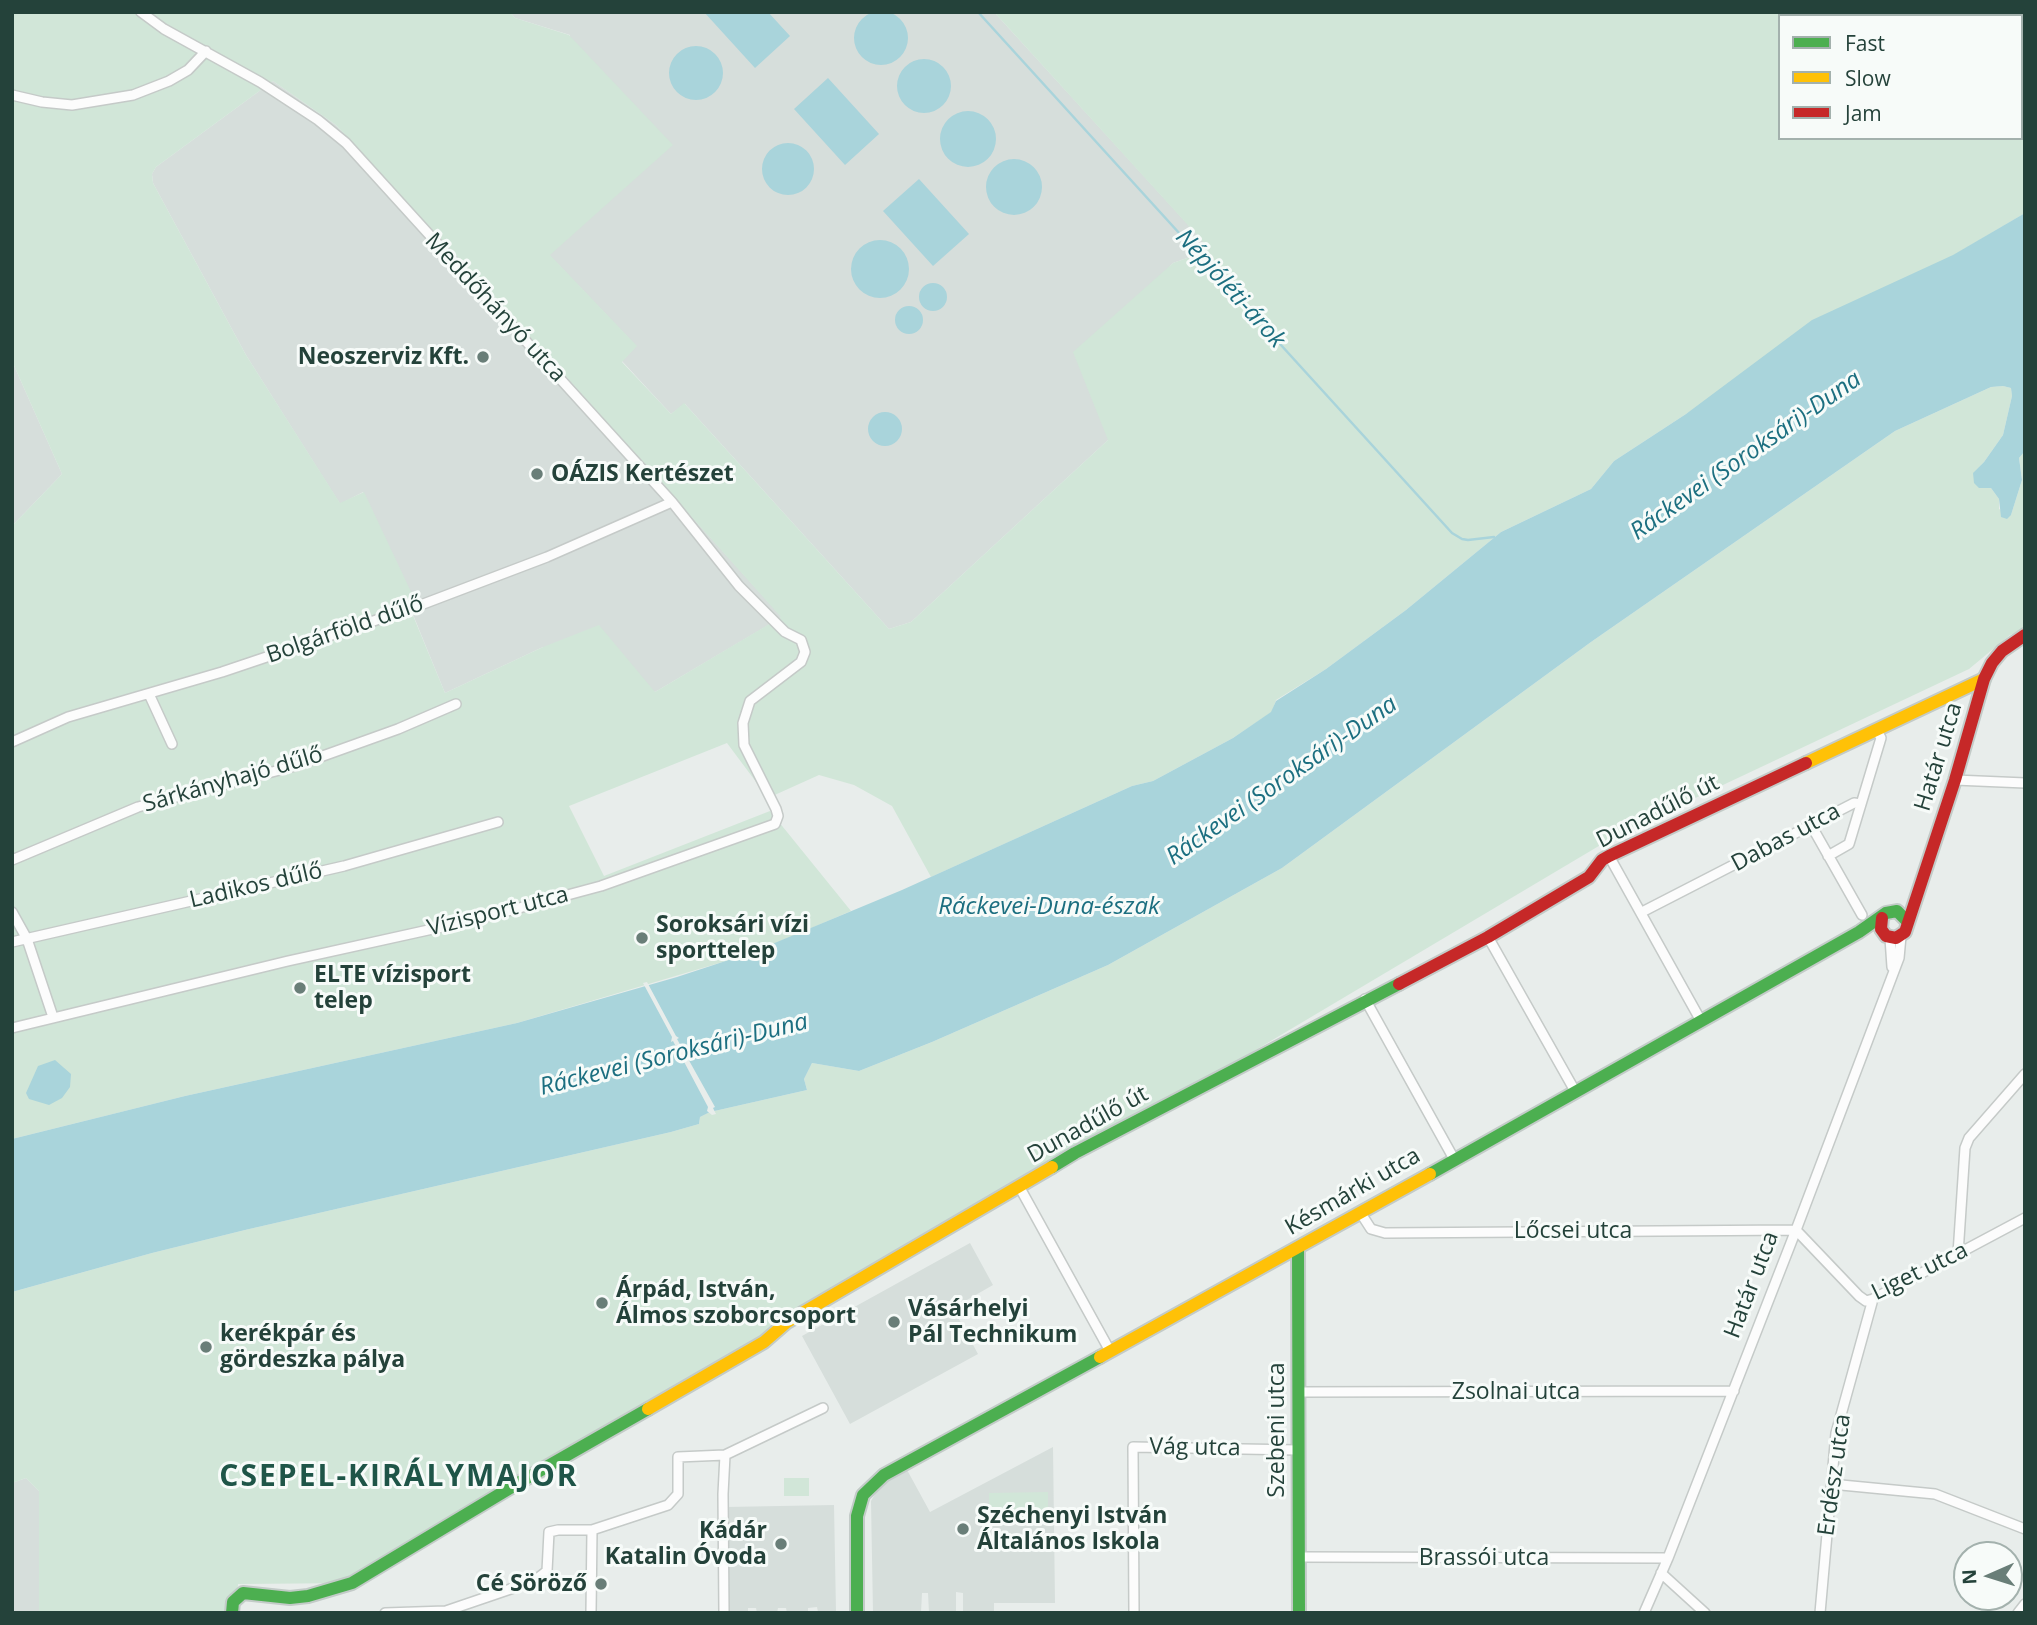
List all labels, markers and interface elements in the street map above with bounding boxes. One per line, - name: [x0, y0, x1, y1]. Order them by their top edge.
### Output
- legend: [1778, 14, 2023, 140]
- text: Fast: [1845, 29, 1885, 57]
- text: Slow: [1845, 64, 1891, 92]
- text: Jam: [1845, 99, 1882, 127]
- water label: Népjóléti-árok: [1169, 224, 1291, 354]
- street label: Meddőhányó utca: [419, 228, 571, 388]
- place label: Neoszerviz Kft.: [298, 343, 469, 371]
- marker: Neoszerviz Kft.: [475, 349, 491, 365]
- water label: Ráckevei (Soroksári)-Duna: [1625, 365, 1867, 547]
- place label: OÁZIS Kertészet: [551, 460, 734, 488]
- marker: OÁZIS Kertészet: [529, 466, 545, 482]
- street label: Bolgárföld dűlő: [263, 590, 427, 670]
- water label: Ráckevei (Soroksári)-Duna: [1161, 690, 1403, 872]
- street label: Határ utca: [1909, 699, 1969, 815]
- street label: Sárkányhajó dűlő: [140, 741, 326, 819]
- street label: Dunadűlő út: [1592, 769, 1724, 855]
- street label: Dabas utca: [1727, 798, 1845, 878]
- street label: Ladikos dűlő: [187, 857, 325, 915]
- street label: Vízisport utca: [424, 881, 572, 943]
- water label: Ráckevei-Duna-észak: [938, 893, 1160, 921]
- place label: Soroksári vízi sporttelep: [656, 911, 809, 965]
- marker: Soroksári vízi sporttelep: [634, 930, 650, 946]
- place label: ELTE vízisport telep: [314, 961, 471, 1015]
- marker: ELTE vízisport telep: [292, 980, 308, 996]
- water label: Ráckevei (Soroksári)-Duna: [537, 1008, 811, 1102]
- street label: Dunadűlő út: [1023, 1081, 1153, 1169]
- street label: Késmárki utca: [1281, 1142, 1425, 1242]
- street label: Lőcsei utca: [1514, 1217, 1632, 1245]
- street label: Határ utca: [1719, 1228, 1785, 1342]
- street label: Liget utca: [1867, 1237, 1973, 1307]
- place label: Árpád, István, Álmos szoborcsoport: [616, 1276, 856, 1330]
- marker: Árpád, István, Álmos szoborcsoport: [594, 1295, 610, 1311]
- place label: Vásárhelyi Pál Technikum: [908, 1295, 1077, 1349]
- marker: Vásárhelyi Pál Technikum: [886, 1314, 902, 1330]
- place label: kerékpár és gördeszka pálya: [220, 1320, 405, 1374]
- marker: kerékpár és gördeszka pálya: [198, 1339, 214, 1355]
- street label: Szebeni utca: [1263, 1362, 1291, 1498]
- street label: Zsolnai utca: [1452, 1378, 1580, 1406]
- street label: Erdész utca: [1813, 1412, 1857, 1538]
- street label: Vág utca: [1149, 1433, 1241, 1463]
- district label: CSEPEL-KIRÁLYMAJOR: [222, 1459, 576, 1495]
- place label: Széchenyi István Általános Iskola: [977, 1502, 1167, 1556]
- place label: Kádár Katalin Óvoda: [605, 1517, 767, 1571]
- marker: Széchenyi István Általános Iskola: [955, 1521, 971, 1537]
- marker: Kádár Katalin Óvoda: [773, 1536, 789, 1552]
- north arrow: [1953, 1541, 2023, 1611]
- street label: Brassói utca: [1419, 1544, 1549, 1572]
- text: N: [1956, 1569, 1982, 1585]
- place label: Cé Söröző: [476, 1570, 587, 1598]
- marker: Cé Söröző: [593, 1576, 609, 1592]

